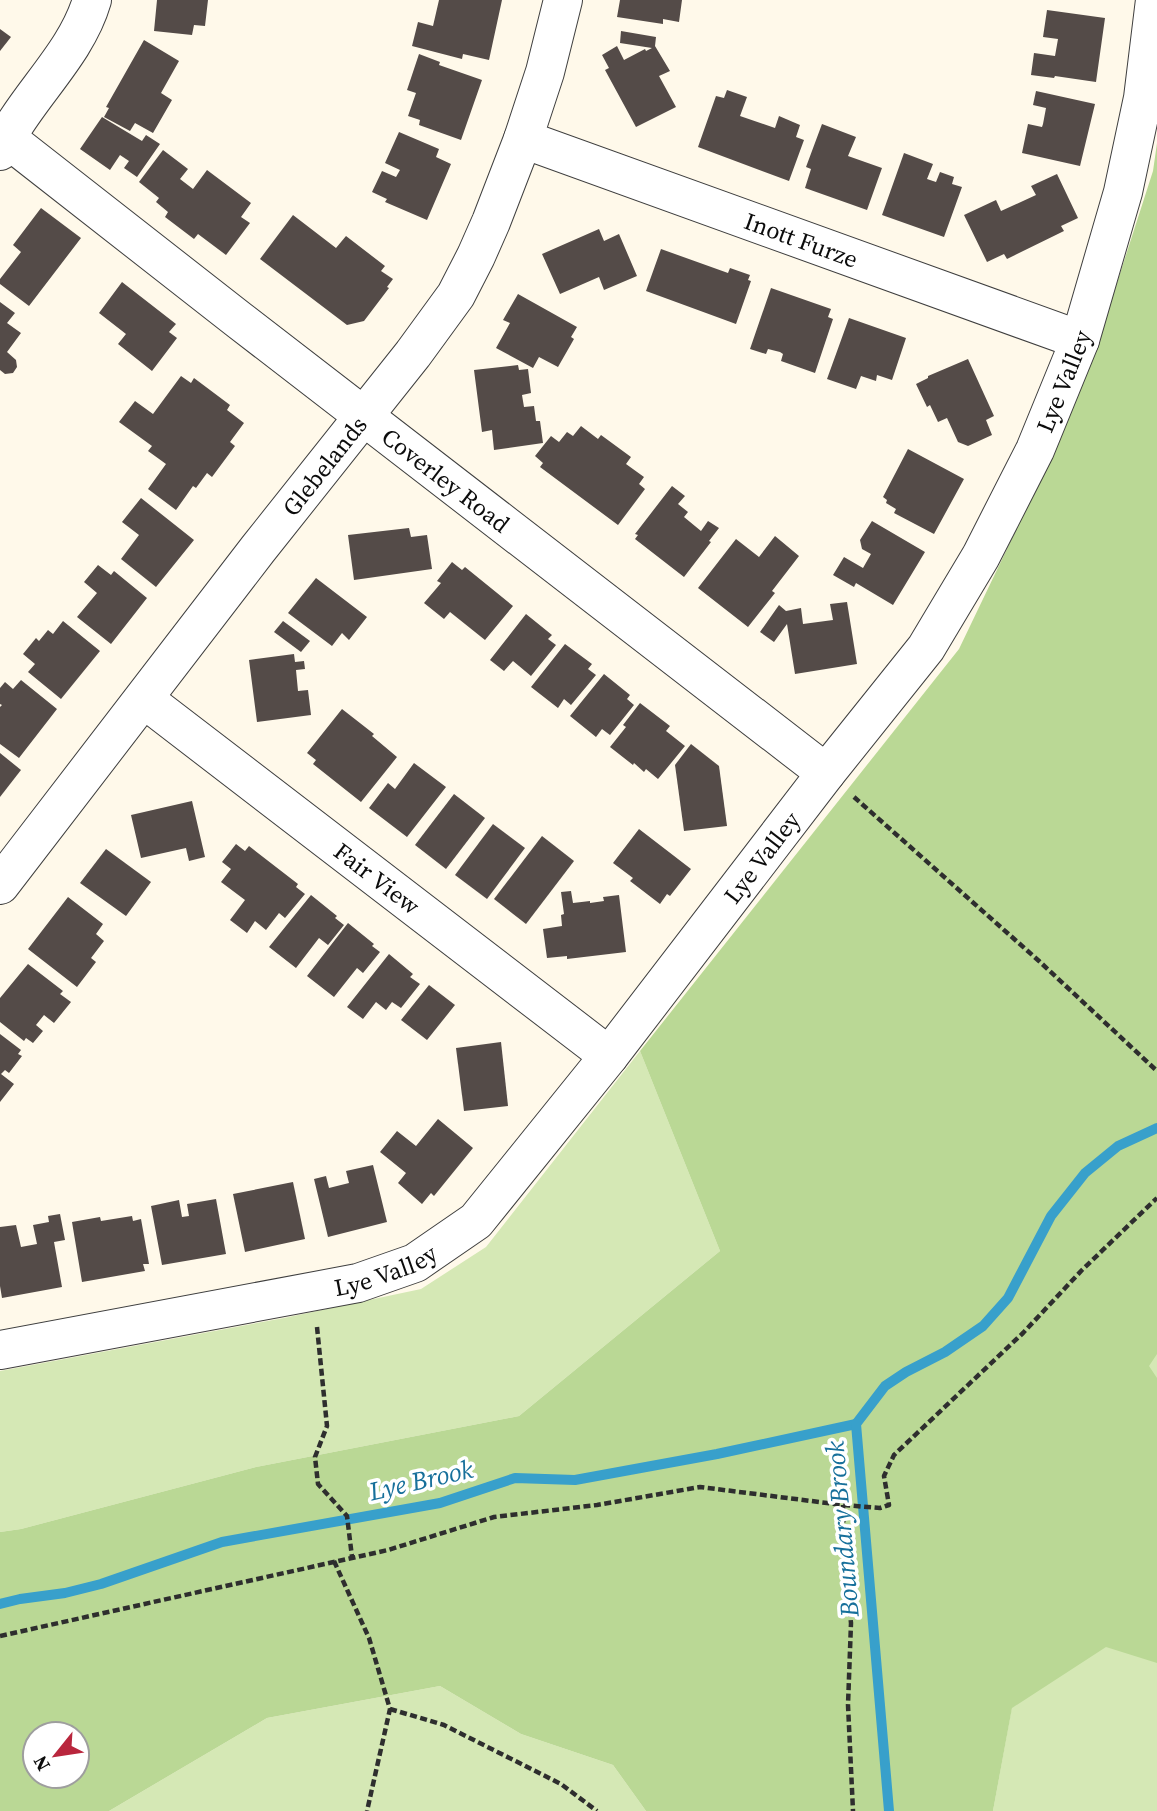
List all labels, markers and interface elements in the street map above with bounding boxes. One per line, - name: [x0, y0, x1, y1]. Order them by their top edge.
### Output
- street label: Inott Furze: [740, 204, 863, 275]
- street label: Lye Valley: [1028, 326, 1099, 437]
- street label: Glebelands: [274, 409, 374, 523]
- street label: Coverley Road: [375, 420, 517, 540]
- street label: Lye Valley: [716, 804, 808, 910]
- street label: Fair View: [327, 834, 428, 922]
- street label: Lye Valley: [331, 1236, 444, 1304]
- water label: Boundary Brook: [816, 1439, 868, 1620]
- water label: Lye Brook: [365, 1450, 477, 1510]
- north arrow: [21, 1720, 91, 1790]
- text: N: [26, 1751, 56, 1776]

